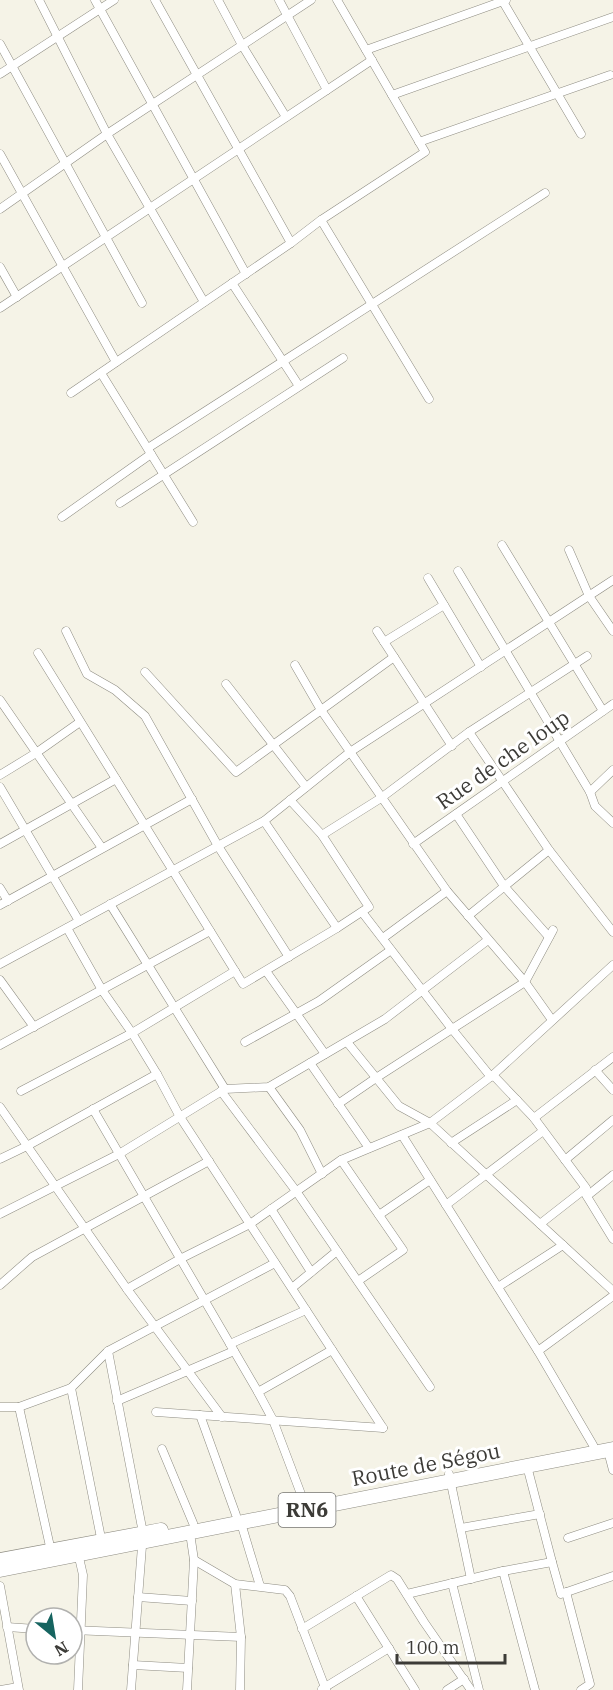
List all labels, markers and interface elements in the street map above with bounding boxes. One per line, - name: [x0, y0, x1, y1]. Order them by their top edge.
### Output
- street label: Rue de che loup: [430, 703, 574, 815]
- street label: Route de Ségou: [349, 1436, 503, 1492]
- road number: RN6: [278, 1493, 336, 1527]
- north arrow: [24, 1606, 84, 1666]
- scale bar: [397, 1627, 505, 1665]
- text: 100 m: [406, 1636, 460, 1659]
- text: N: [51, 1637, 72, 1661]

